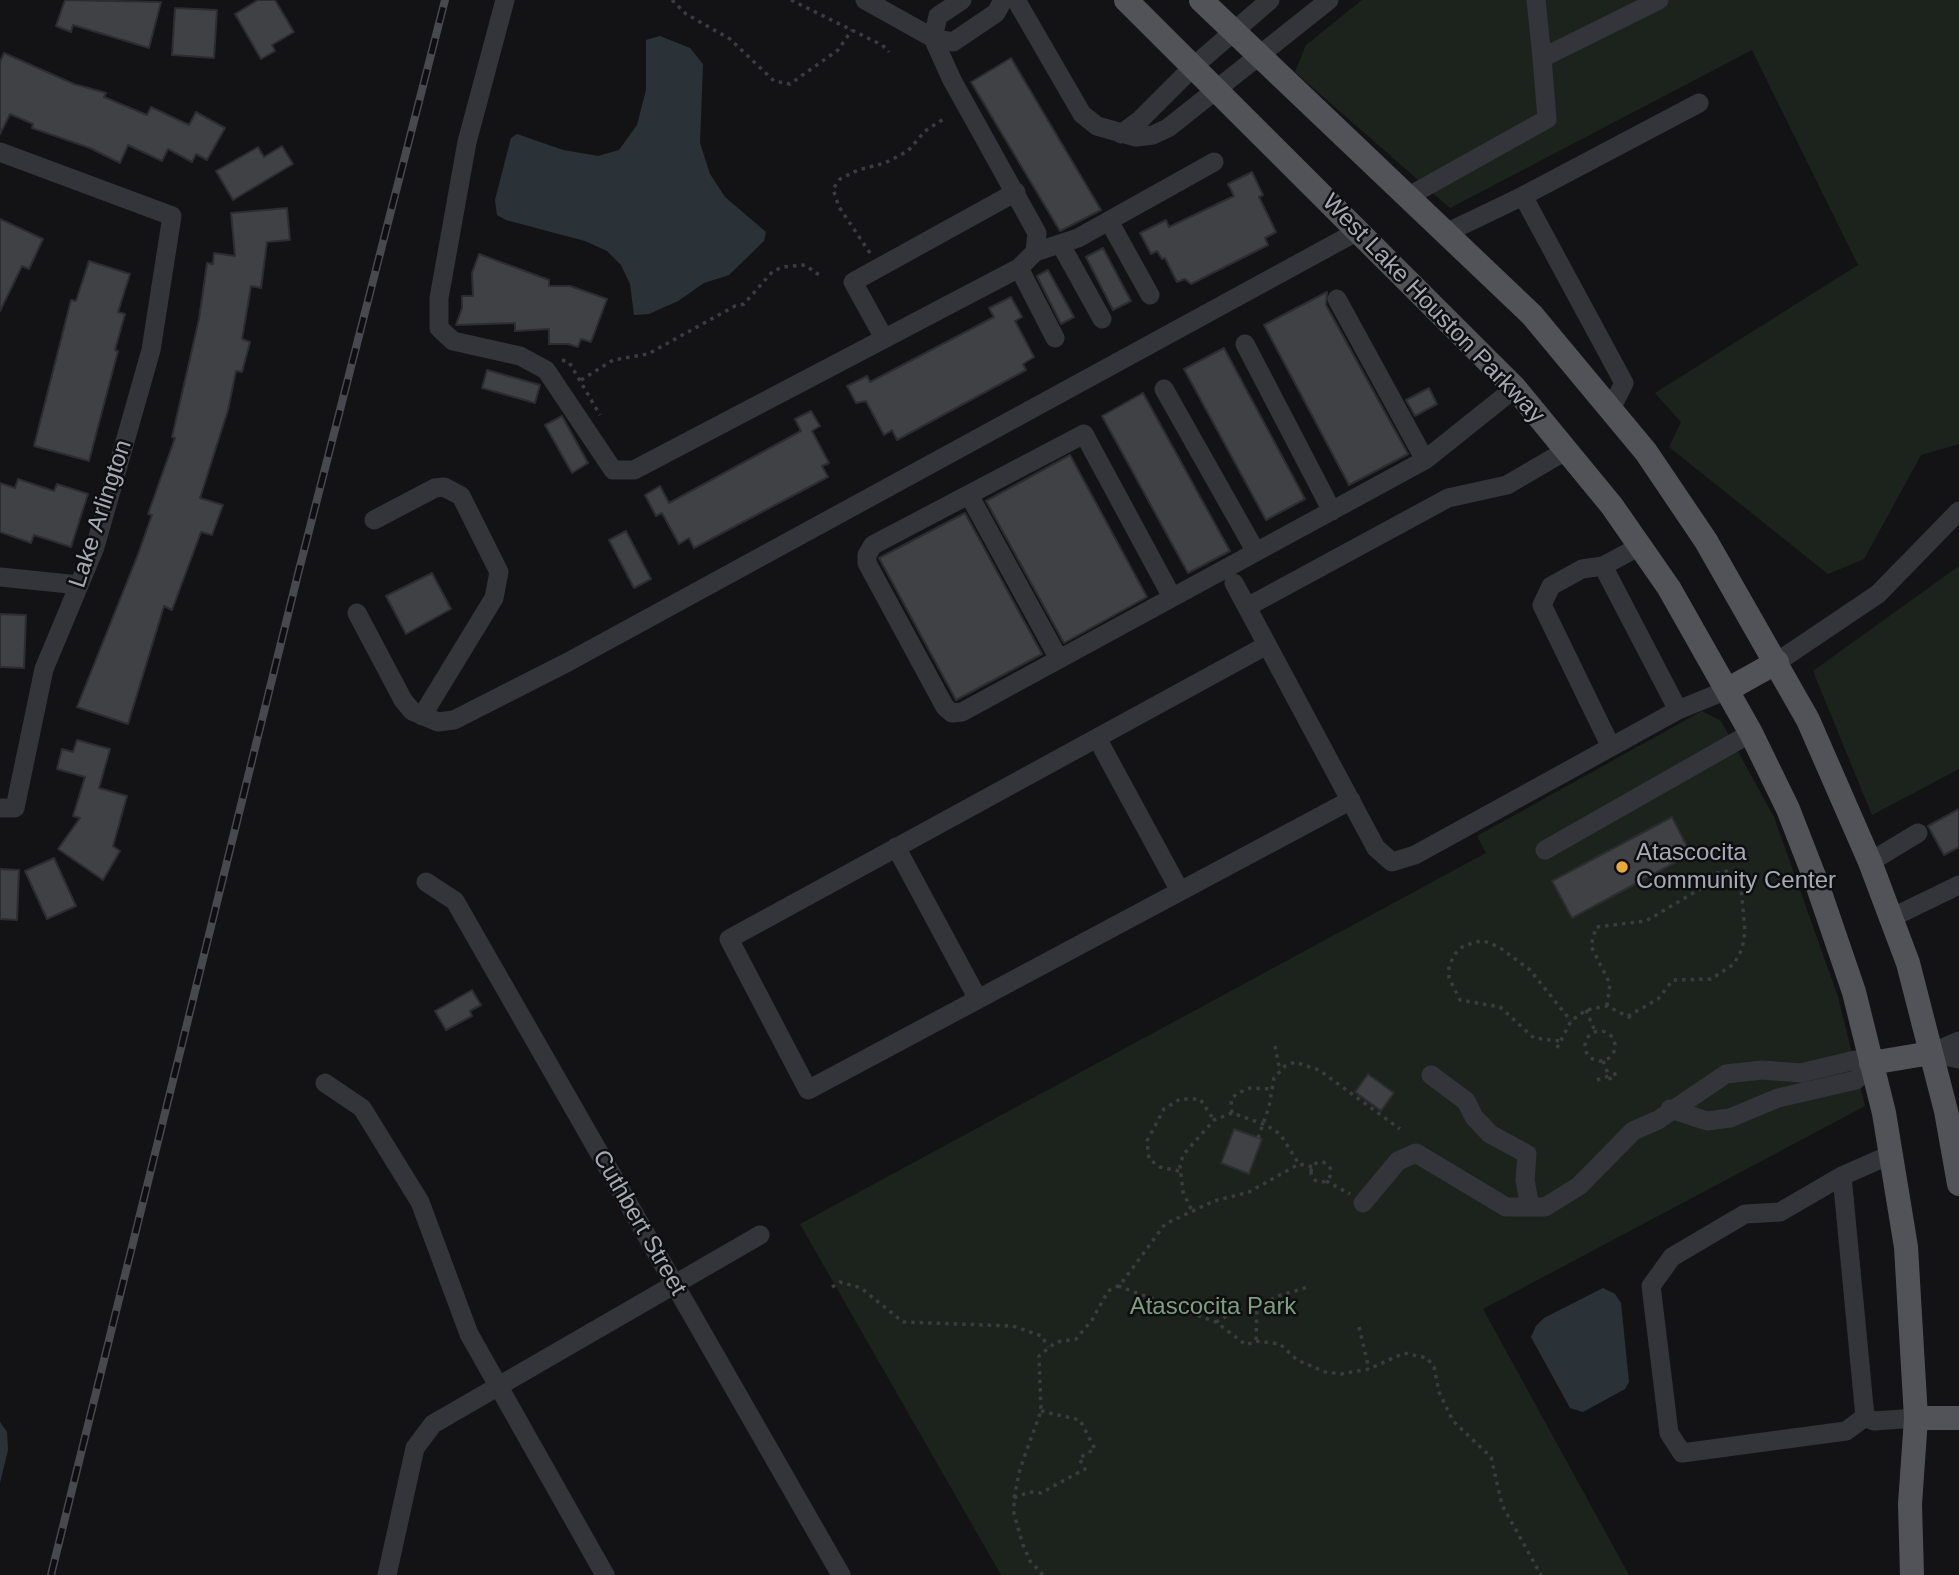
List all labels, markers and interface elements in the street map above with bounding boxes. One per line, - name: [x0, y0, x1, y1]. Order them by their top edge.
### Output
- street label: West Lake Houston Parkway: [1316, 188, 1550, 430]
- street label: Lake Arlington: [64, 437, 138, 591]
- place label: Atascocita Community Center: [1636, 839, 1836, 895]
- marker: Atascocita Community Center: [1614, 859, 1630, 875]
- street label: Cuthbert Street: [586, 1145, 692, 1301]
- park label: Atascocita Park: [1130, 1293, 1296, 1321]

